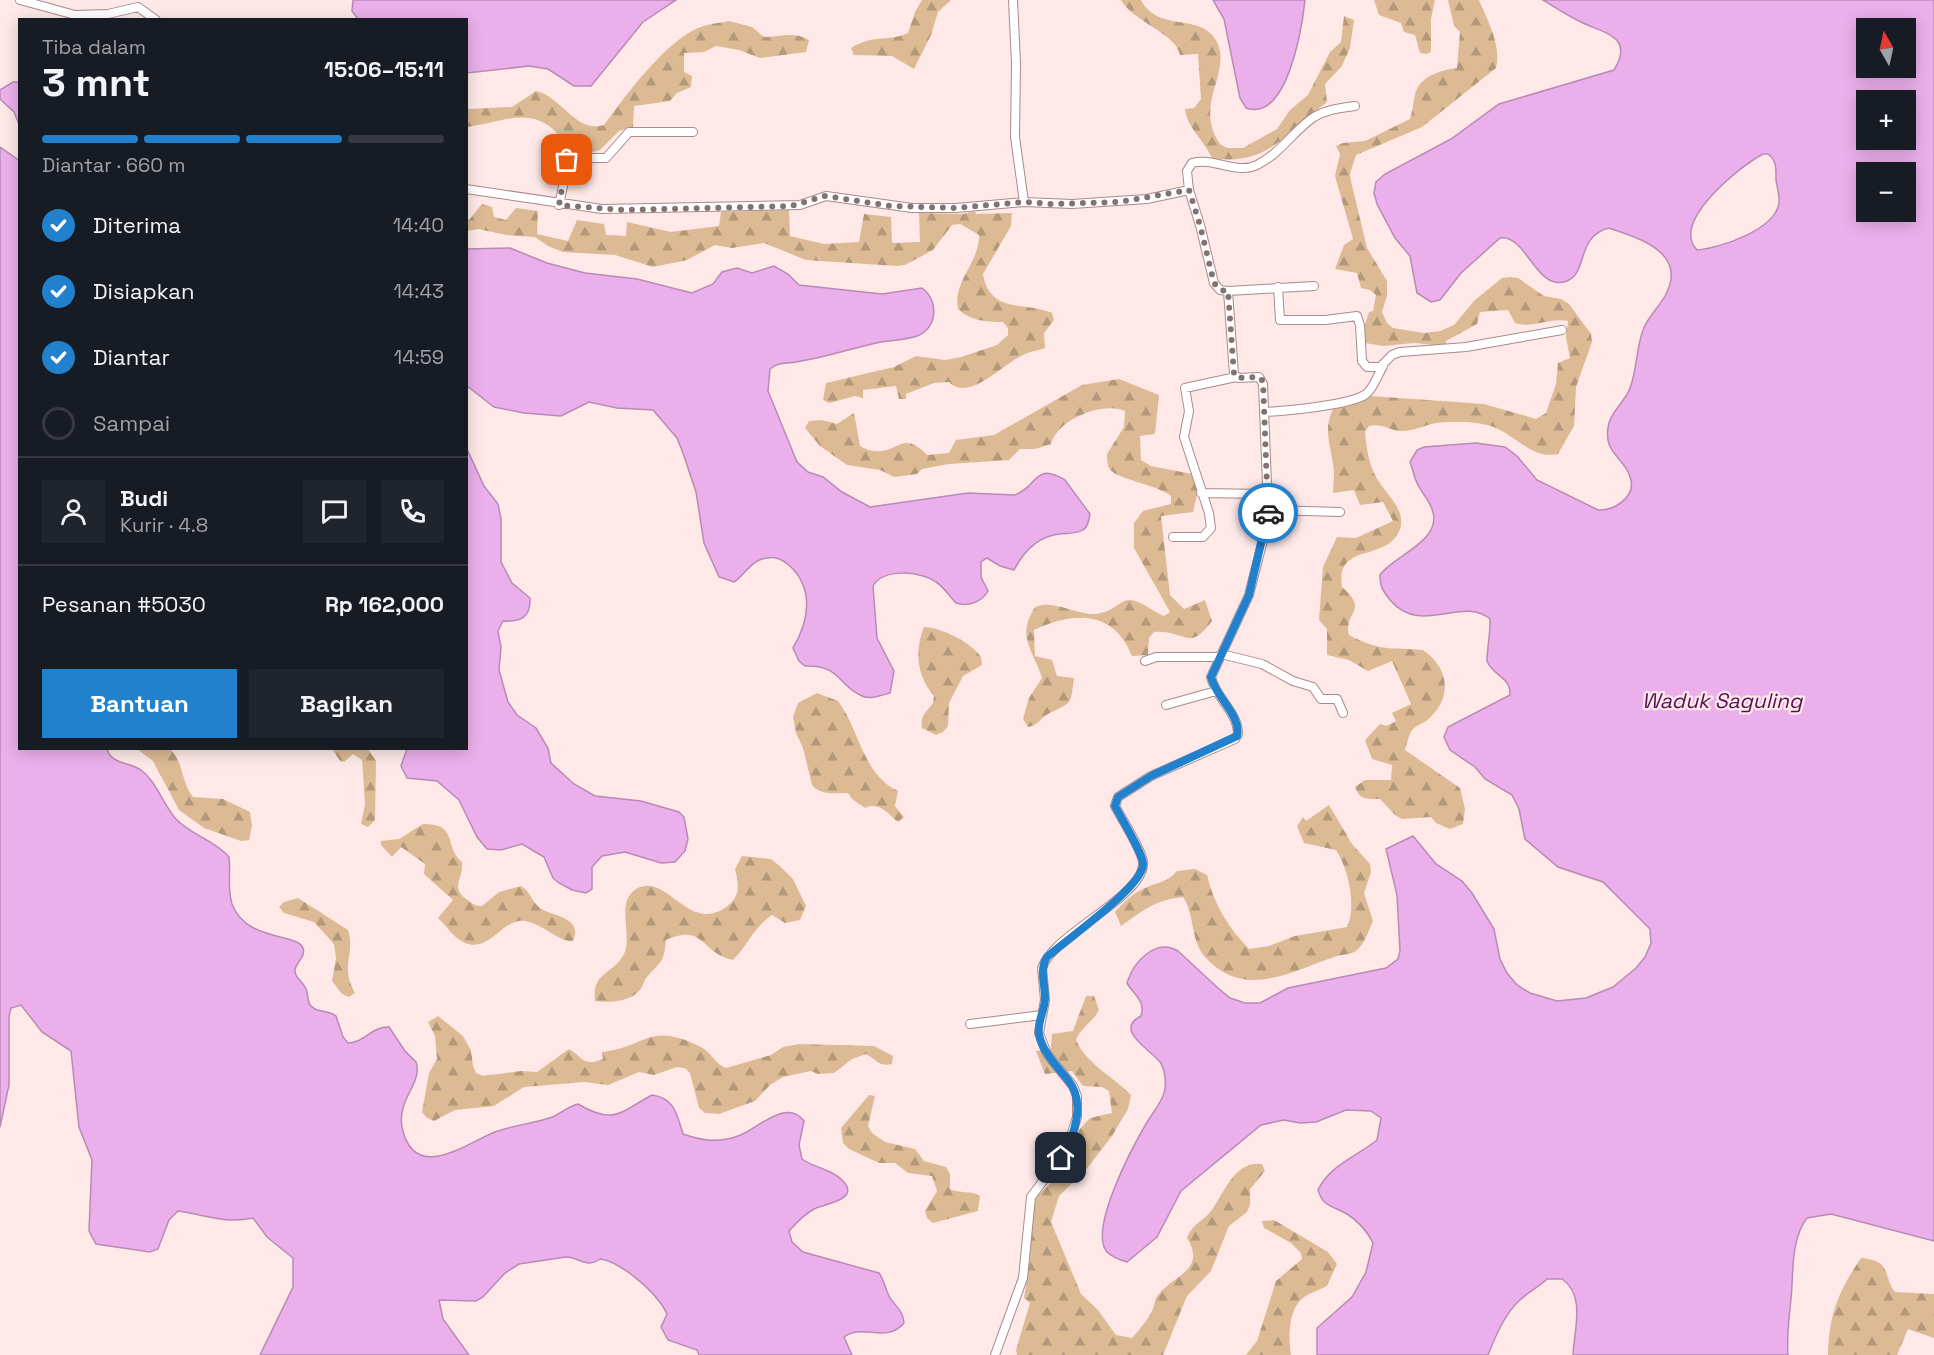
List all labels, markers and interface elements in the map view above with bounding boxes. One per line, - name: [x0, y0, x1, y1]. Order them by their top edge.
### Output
- north arrow: [1856, 18, 1916, 78]
- map controls: [1856, 18, 1916, 222]
- text: Tiba dalam: [42, 34, 146, 60]
- text: 15:06–15:11: [324, 55, 444, 83]
- text: 3 mnt: [42, 58, 150, 107]
- button: +: [1856, 90, 1916, 150]
- pin: [541, 134, 592, 185]
- icon: bag: [550, 143, 583, 176]
- text: Diantar · 660 m: [42, 152, 185, 178]
- button: −: [1856, 162, 1916, 222]
- icon: check: [42, 209, 75, 242]
- text: Diterima: [93, 211, 181, 239]
- text: 14:40: [393, 212, 444, 238]
- icon: check: [42, 275, 75, 308]
- text: Disiapkan: [93, 277, 195, 305]
- text: 14:43: [394, 278, 444, 304]
- icon: check: [42, 341, 75, 374]
- text: Diantar: [93, 343, 170, 371]
- text: 14:59: [394, 344, 444, 370]
- text: Sampai: [93, 409, 170, 437]
- button: person: [42, 480, 105, 543]
- button: chat: [303, 480, 366, 543]
- button: phone: [381, 480, 444, 543]
- courier: [1238, 483, 1298, 543]
- text: Budi: [120, 484, 168, 512]
- icon: car: [1252, 497, 1285, 530]
- text: Kurir · 4.8: [120, 512, 208, 538]
- text: Pesanan #5030: [42, 590, 206, 618]
- text: Rp 162,000: [325, 590, 444, 618]
- button: Bantuan: [42, 669, 237, 738]
- button: Bagikan: [249, 669, 444, 738]
- water label: Waduk Saguling: [1642, 687, 1804, 714]
- pin: [1035, 1132, 1086, 1183]
- icon: home: [1044, 1141, 1077, 1174]

